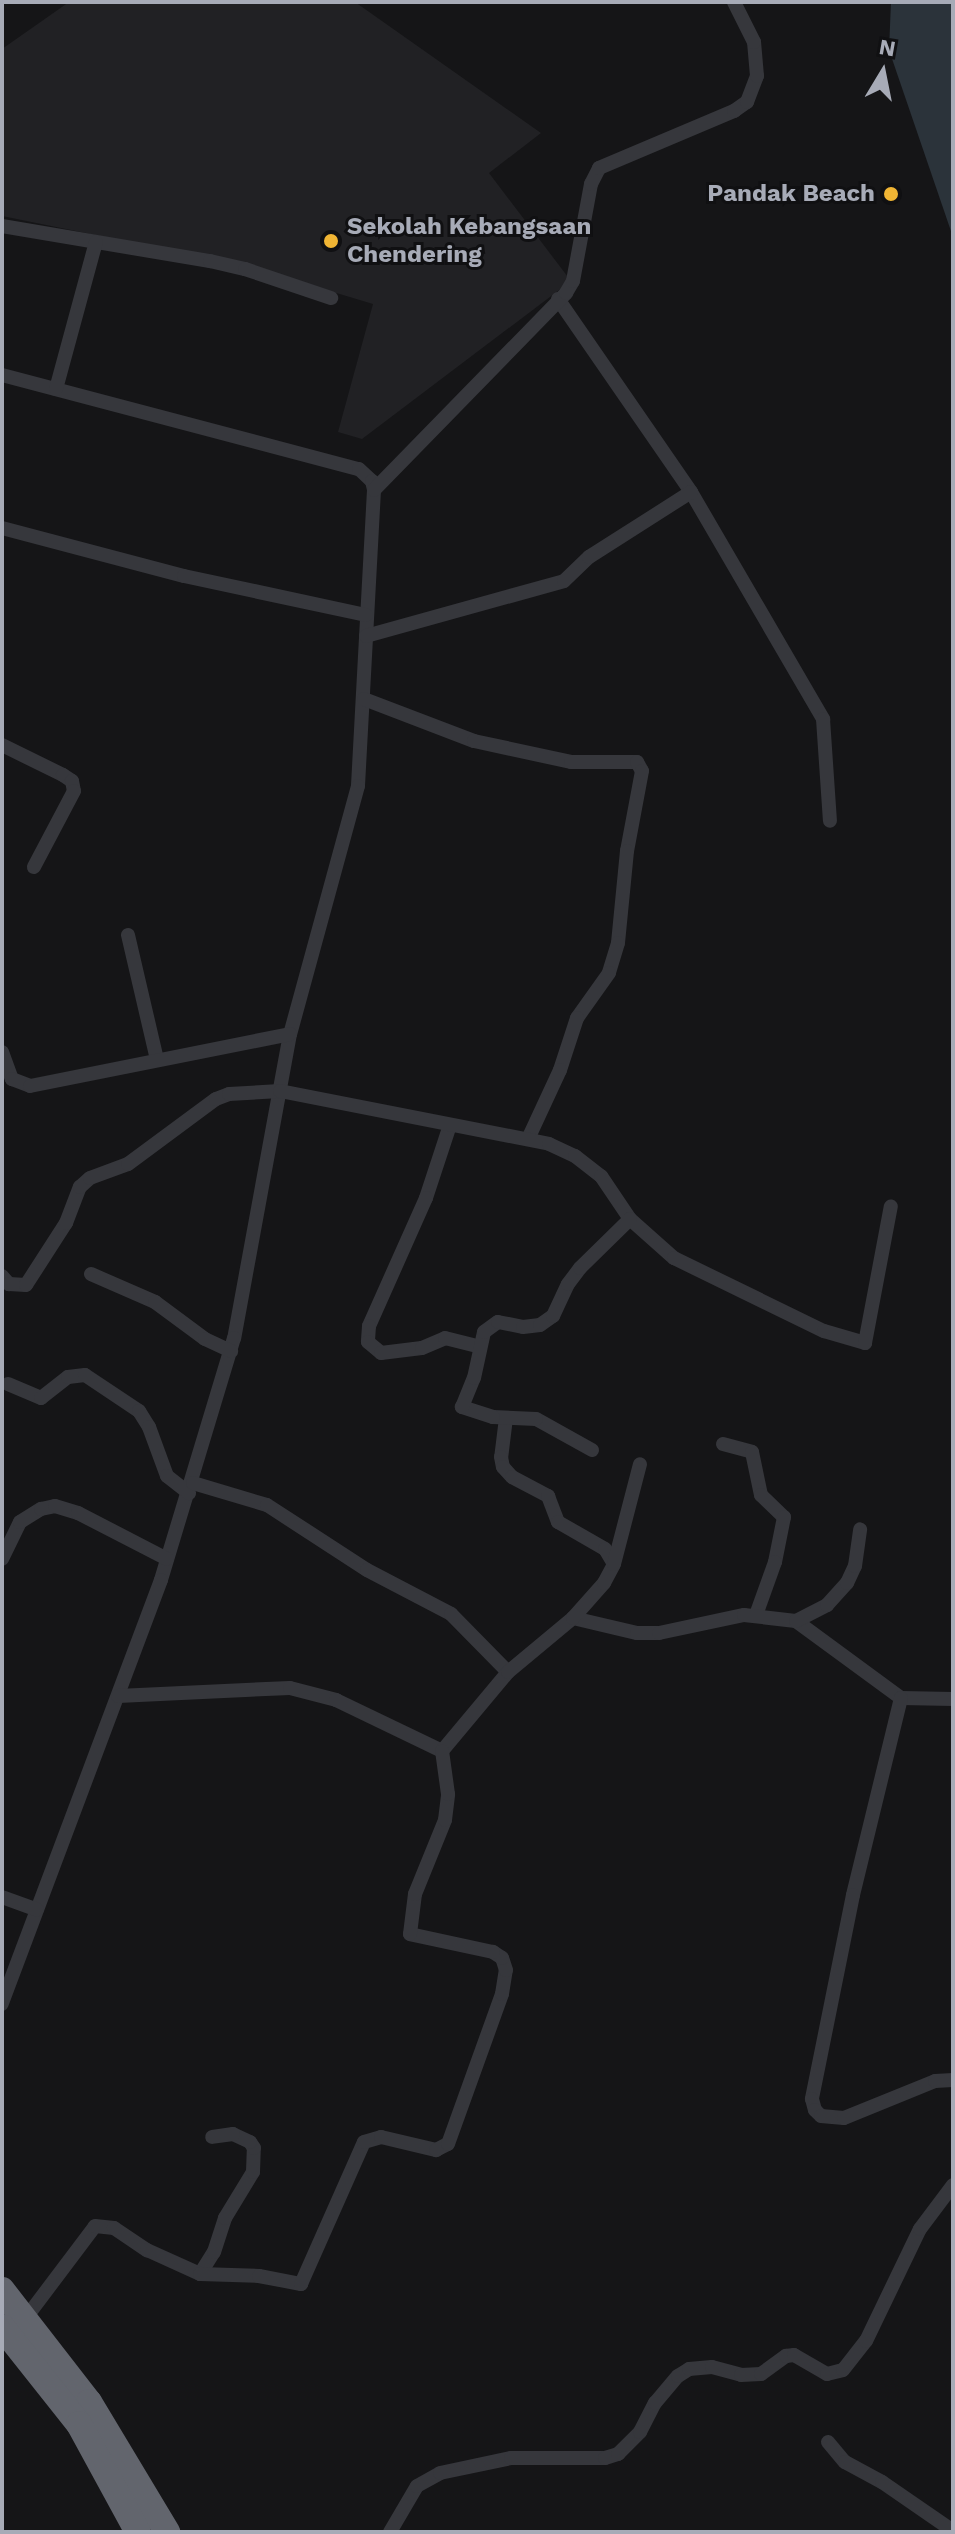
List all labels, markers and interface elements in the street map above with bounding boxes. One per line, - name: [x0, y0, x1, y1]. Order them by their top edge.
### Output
- north arrow: [843, 32, 923, 112]
- text: N: [877, 34, 897, 62]
- place label: Pandak Beach: [707, 180, 875, 208]
- marker: Pandak Beach: [882, 185, 900, 203]
- place label: Sekolah Kebangsaan Chendering: [347, 213, 591, 269]
- marker: Sekolah Kebangsaan Chendering: [322, 232, 340, 250]

